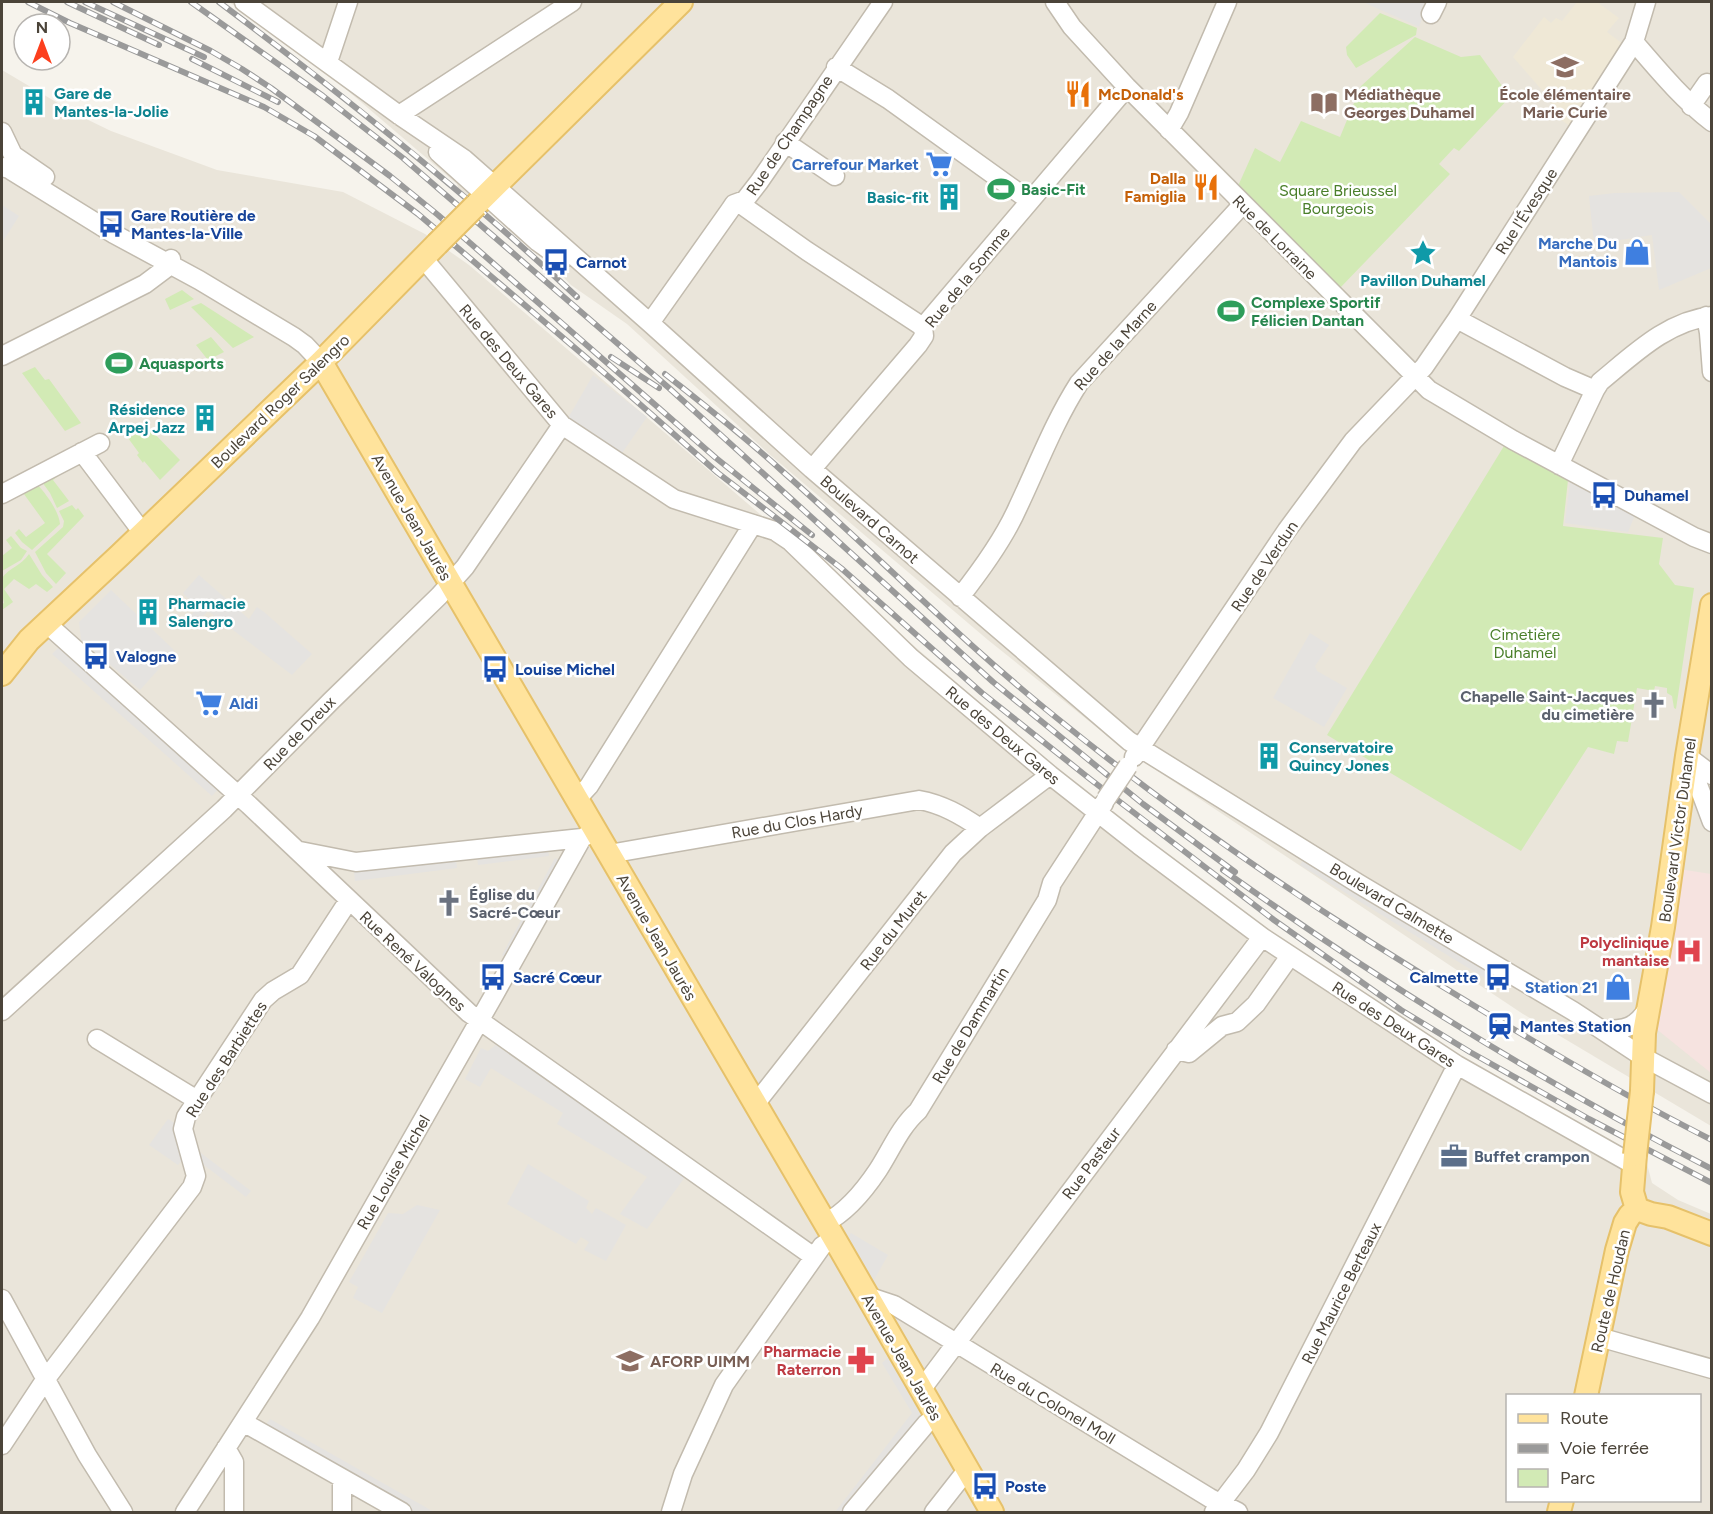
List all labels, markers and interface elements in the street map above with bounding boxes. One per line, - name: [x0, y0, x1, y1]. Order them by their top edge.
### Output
- north arrow: [12, 12, 72, 72]
- text: N: [36, 18, 48, 37]
- school or university icon: École élémentaire Marie Curie: [1550, 52, 1580, 82]
- street label: Rue de Champagne: [742, 71, 837, 199]
- restaurant icon: McDonald's: [1063, 79, 1093, 109]
- place label: Gare de Mantes-la-Jolie: [54, 84, 169, 121]
- place label: McDonald's: [1098, 85, 1184, 104]
- place label: Médiathèque Georges Duhamel: [1344, 85, 1475, 122]
- place label: École élémentaire Marie Curie: [1499, 85, 1631, 122]
- building icon: Gare de Mantes-la-Jolie: [19, 87, 49, 117]
- library icon: Médiathèque Georges Duhamel: [1309, 88, 1339, 118]
- supermarket icon: Carrefour Market: [924, 149, 954, 179]
- place label: Carrefour Market: [792, 155, 919, 174]
- street label: Rue l'Évesque: [1491, 164, 1562, 258]
- place label: Dalla Famiglia: [1124, 169, 1186, 206]
- restaurant icon: Dalla Famiglia: [1191, 172, 1221, 202]
- sports icon: Basic-Fit: [986, 174, 1016, 204]
- place label: Basic-Fit: [1021, 180, 1086, 199]
- park label: Square Brieussel Bourgeois: [1279, 181, 1397, 218]
- building icon: Basic-fit: [934, 182, 964, 212]
- place label: Basic-fit: [867, 188, 929, 207]
- street label: Rue de Lorraine: [1228, 191, 1321, 284]
- place label: Gare Routière de Mantes-la-Ville: [131, 206, 256, 243]
- bus stop icon: Gare Routière de Mantes-la-Ville: [96, 209, 126, 239]
- street label: Rue de la Somme: [921, 223, 1014, 332]
- place label: Marche Du Mantois: [1538, 234, 1618, 271]
- shop icon: Marche Du Mantois: [1622, 237, 1652, 267]
- place icon: Pavillon Duhamel: [1408, 238, 1438, 268]
- bus stop icon: Carnot: [541, 247, 571, 277]
- place label: Carnot: [576, 253, 627, 272]
- place label: Pavillon Duhamel: [1360, 271, 1486, 290]
- place label: Complexe Sportif Félicien Dantan: [1251, 293, 1381, 330]
- street label: Rue de la Marne: [1070, 296, 1161, 394]
- sports icon: Complexe Sportif Félicien Dantan: [1216, 296, 1246, 326]
- street label: Rue des Deux Gares: [455, 300, 562, 422]
- street label: Boulevard Roger Salengro: [207, 330, 354, 472]
- sports icon: Aquasports: [104, 348, 134, 378]
- place label: Aquasports: [139, 354, 224, 373]
- place label: Résidence Arpej Jazz: [108, 400, 185, 437]
- building icon: Résidence Arpej Jazz: [190, 403, 220, 433]
- street label: Avenue Jean Jaurès: [368, 451, 456, 584]
- street label: Boulevard Carnot: [816, 471, 923, 567]
- bus stop icon: Duhamel: [1589, 480, 1619, 510]
- place label: Duhamel: [1624, 486, 1689, 505]
- street label: Rue de Verdun: [1227, 517, 1302, 615]
- place label: Pharmacie Salengro: [168, 594, 246, 631]
- building icon: Pharmacie Salengro: [133, 597, 163, 627]
- park label: Cimetière Duhamel: [1490, 625, 1560, 662]
- bus stop icon: Valogne: [81, 641, 111, 671]
- place label: Valogne: [116, 647, 176, 666]
- bus stop icon: Louise Michel: [480, 654, 510, 684]
- place label: Louise Michel: [515, 660, 615, 679]
- street label: Rue des Deux Gares: [942, 682, 1064, 789]
- place label: Chapelle Saint-Jacques du cimetière: [1460, 687, 1635, 724]
- supermarket icon: Aldi: [194, 688, 224, 718]
- church icon: Chapelle Saint-Jacques du cimetière: [1639, 690, 1669, 720]
- street label: Rue de Dreux: [259, 692, 340, 774]
- place label: Aldi: [229, 694, 258, 713]
- street label: Boulevard Victor Duhamel: [1655, 737, 1700, 924]
- place label: Conservatoire Quincy Jones: [1289, 738, 1393, 775]
- building icon: Conservatoire Quincy Jones: [1254, 741, 1284, 771]
- street label: Rue du Clos Hardy: [730, 800, 865, 842]
- street label: Boulevard Calmette: [1326, 859, 1457, 948]
- street label: Avenue Jean Jaurès: [613, 871, 701, 1004]
- place label: Église du Sacré-Cœur: [469, 885, 560, 922]
- street label: Rue du Muret: [856, 886, 931, 974]
- church icon: Église du Sacré-Cœur: [434, 888, 464, 918]
- street label: Rue René Valognes: [356, 907, 470, 1015]
- place label: Polyclinique mantaise: [1580, 933, 1669, 970]
- hospital icon: Polyclinique mantaise: [1674, 936, 1704, 966]
- bus stop icon: Sacré Cœur: [478, 962, 508, 992]
- bus stop icon: Calmette: [1483, 962, 1513, 992]
- street label: Rue de Dammartin: [928, 964, 1013, 1087]
- place label: Sacré Cœur: [513, 968, 601, 987]
- place label: Calmette: [1410, 968, 1478, 987]
- shop icon: Station 21: [1603, 972, 1633, 1002]
- street label: Rue des Deux Gares: [1328, 977, 1459, 1071]
- place label: Station 21: [1525, 978, 1598, 997]
- street label: Rue des Barbiettes: [182, 998, 271, 1121]
- station icon: Mantes Station: [1485, 1011, 1515, 1041]
- place label: Mantes Station: [1520, 1017, 1631, 1036]
- street label: Rue Louise Michel: [353, 1112, 434, 1233]
- street label: Rue Pasteur: [1058, 1123, 1125, 1203]
- office icon: Buffet crampon: [1439, 1141, 1469, 1171]
- place label: Buffet crampon: [1474, 1147, 1590, 1166]
- street label: Rue Maurice Berteaux: [1298, 1219, 1386, 1367]
- street label: Route de Houdan: [1587, 1228, 1634, 1354]
- street label: Avenue Jean Jaurès: [858, 1291, 946, 1424]
- place label: Pharmacie Raterron: [763, 1342, 841, 1379]
- pharmacy icon: Pharmacie Raterron: [846, 1345, 876, 1375]
- school or university icon: AFORP UIMM: [615, 1346, 645, 1376]
- place label: AFORP UIMM: [650, 1352, 750, 1371]
- street label: Rue du Colonel Moll: [987, 1359, 1119, 1448]
- legend: [1506, 1394, 1701, 1502]
- text: Route: [1560, 1407, 1609, 1429]
- text: Voie ferrée: [1560, 1437, 1649, 1459]
- text: Parc: [1560, 1467, 1596, 1489]
- bus stop icon: Poste: [970, 1471, 1000, 1501]
- place label: Poste: [1005, 1477, 1047, 1496]

